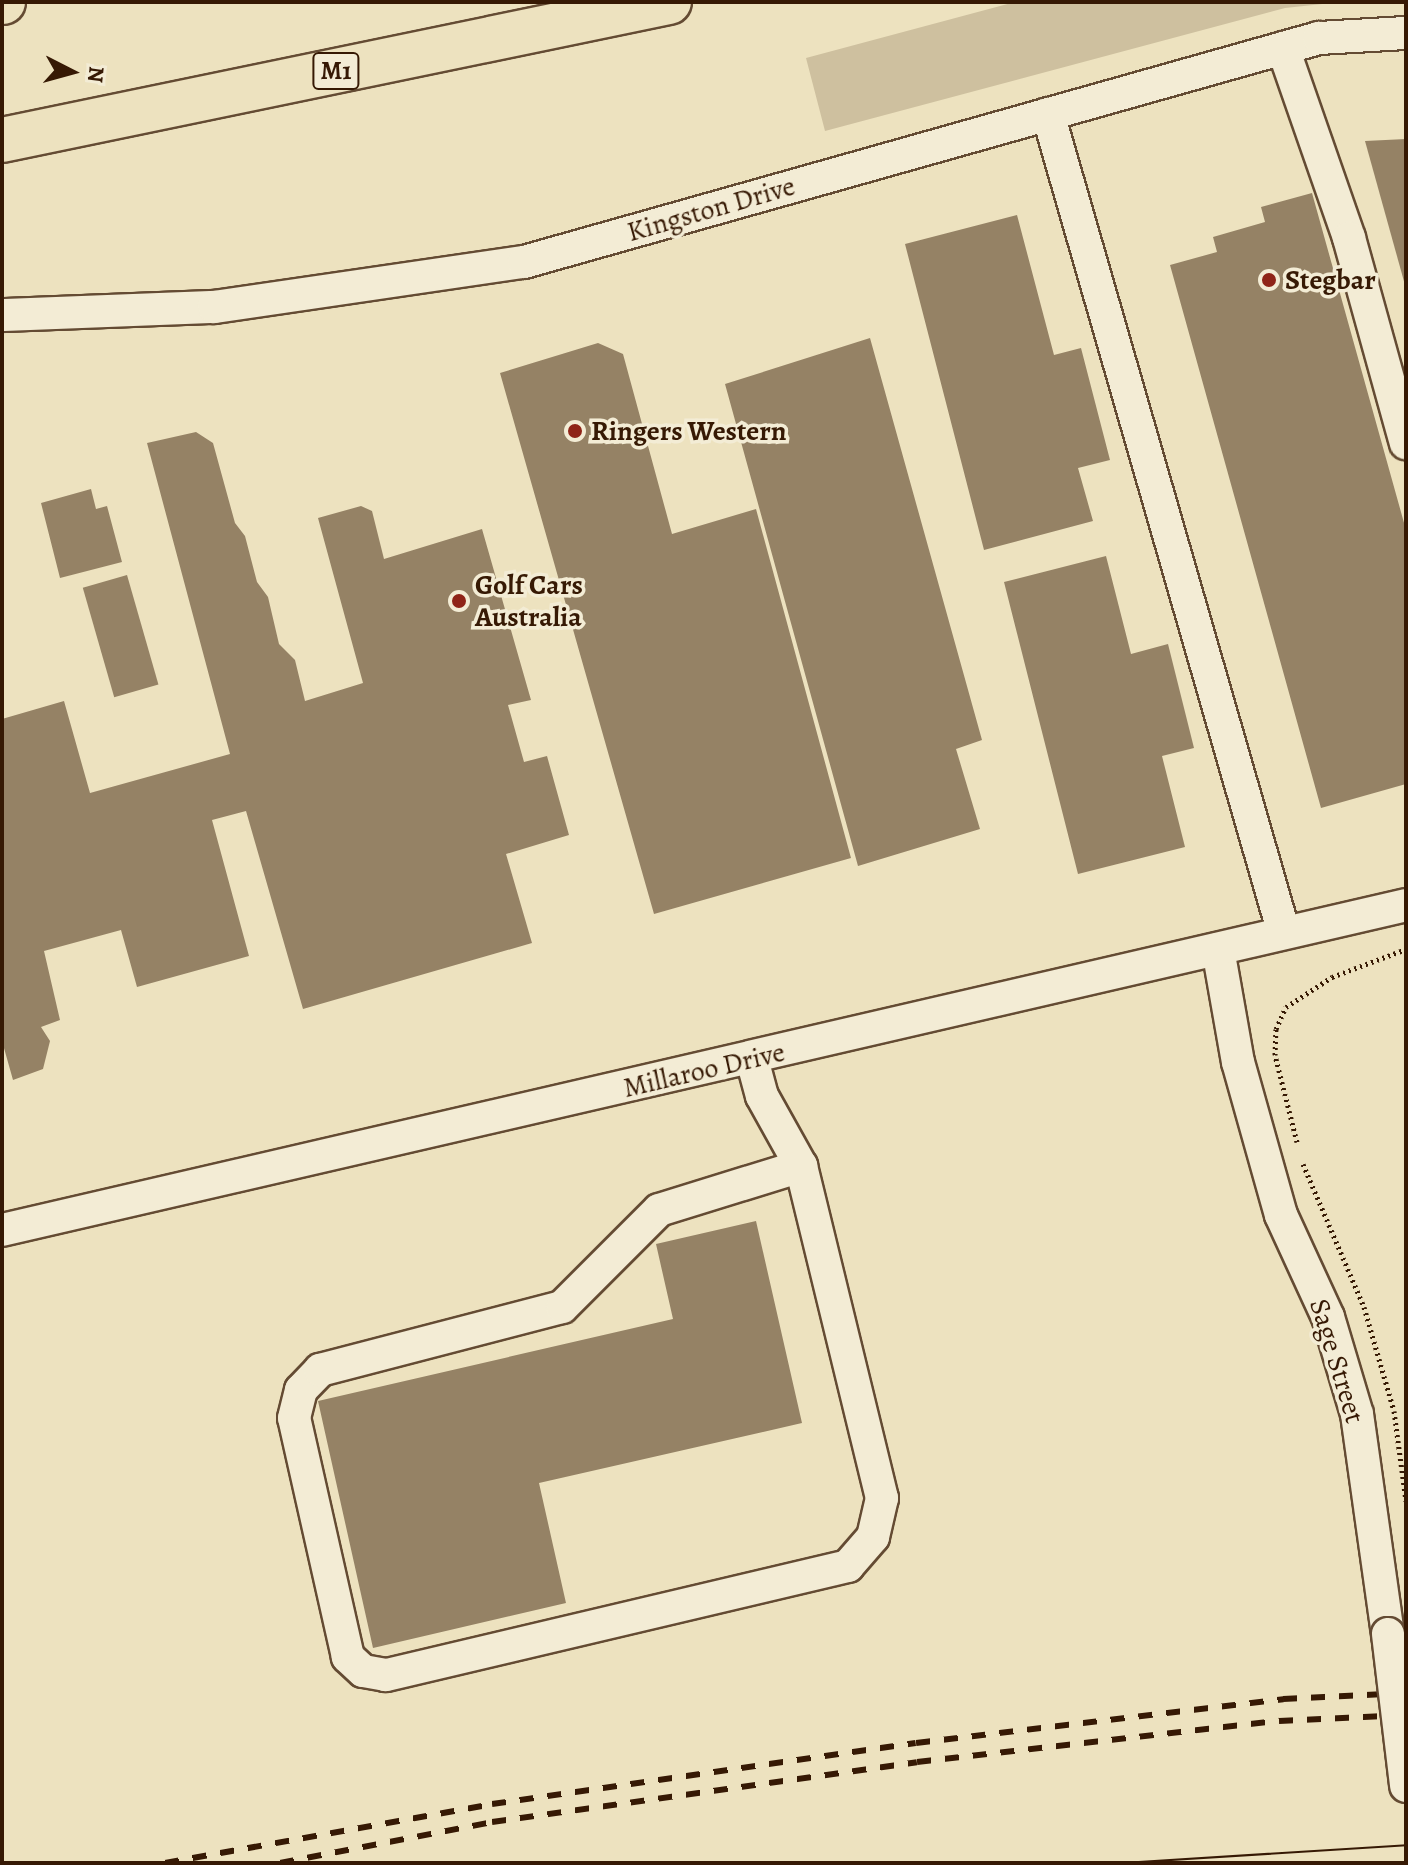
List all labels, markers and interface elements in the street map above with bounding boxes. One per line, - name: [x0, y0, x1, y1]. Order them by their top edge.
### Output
- north arrow: [32, 32, 112, 112]
- road number: M1: [312, 49, 360, 93]
- text: N: [80, 65, 112, 84]
- street label: Kingston Drive: [623, 169, 799, 249]
- place label: Stegbar: [1285, 263, 1376, 297]
- marker: Stegbar: [1260, 271, 1278, 289]
- place label: Ringers Western: [591, 414, 786, 448]
- marker: Ringers Western: [566, 422, 584, 440]
- place label: Golf Cars Australia: [475, 568, 583, 634]
- marker: Golf Cars Australia: [450, 592, 468, 610]
- street label: Millaroo Drive: [620, 1035, 788, 1105]
- street label: Sage Street: [1302, 1295, 1372, 1427]

